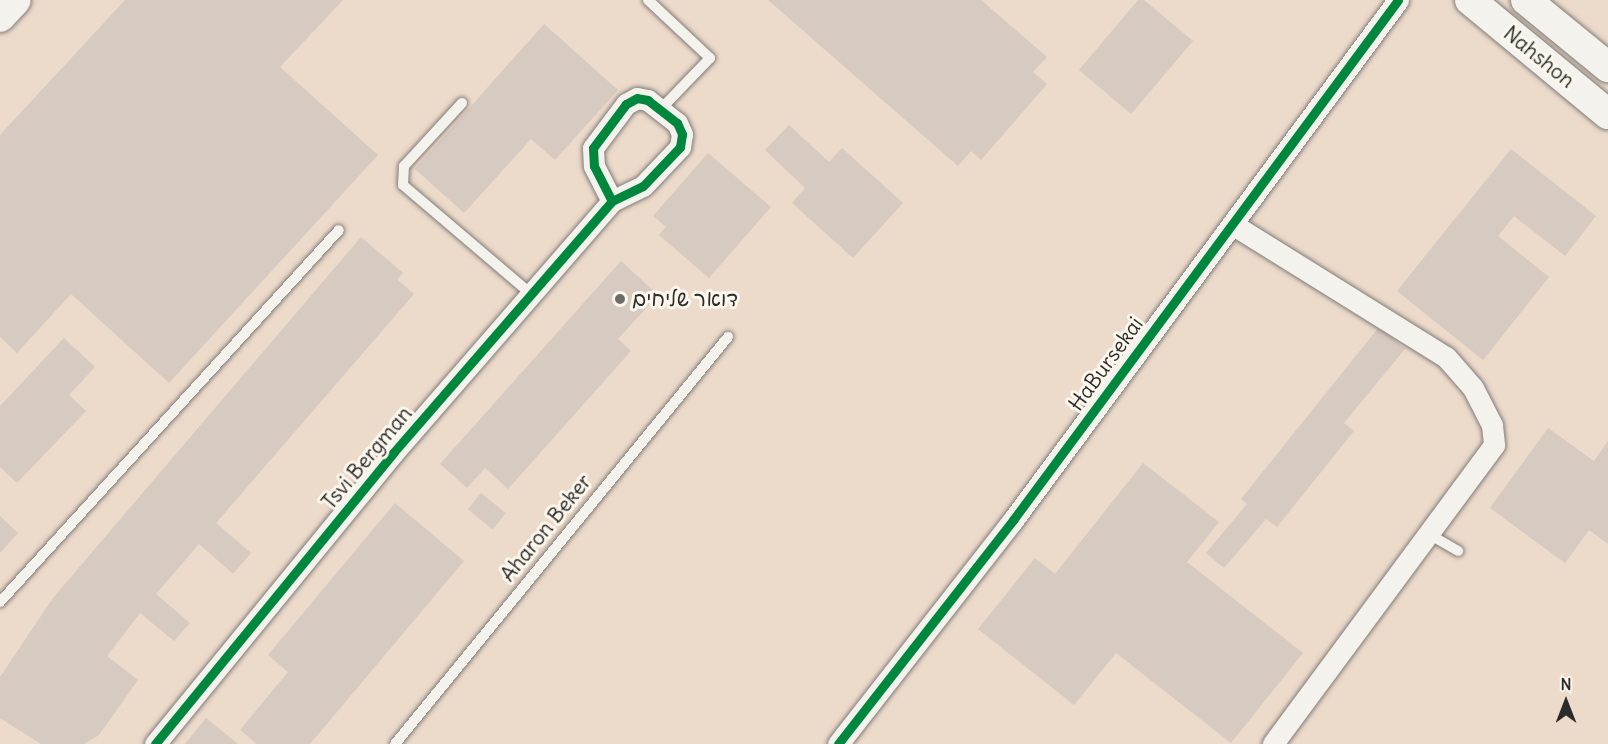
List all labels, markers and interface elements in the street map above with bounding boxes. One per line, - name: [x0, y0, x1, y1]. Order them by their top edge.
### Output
- street label: Nahshon: [1498, 21, 1580, 93]
- place label: דואר שליחים: [632, 286, 738, 312]
- marker: דואר שליחים: [613, 292, 627, 306]
- street label: HaBursekai: [1064, 312, 1148, 416]
- street label: Tsvi Bergman: [317, 401, 417, 515]
- street label: Aharon Beker: [495, 469, 597, 587]
- north arrow: [1536, 672, 1596, 732]
- text: N: [1560, 674, 1572, 694]

